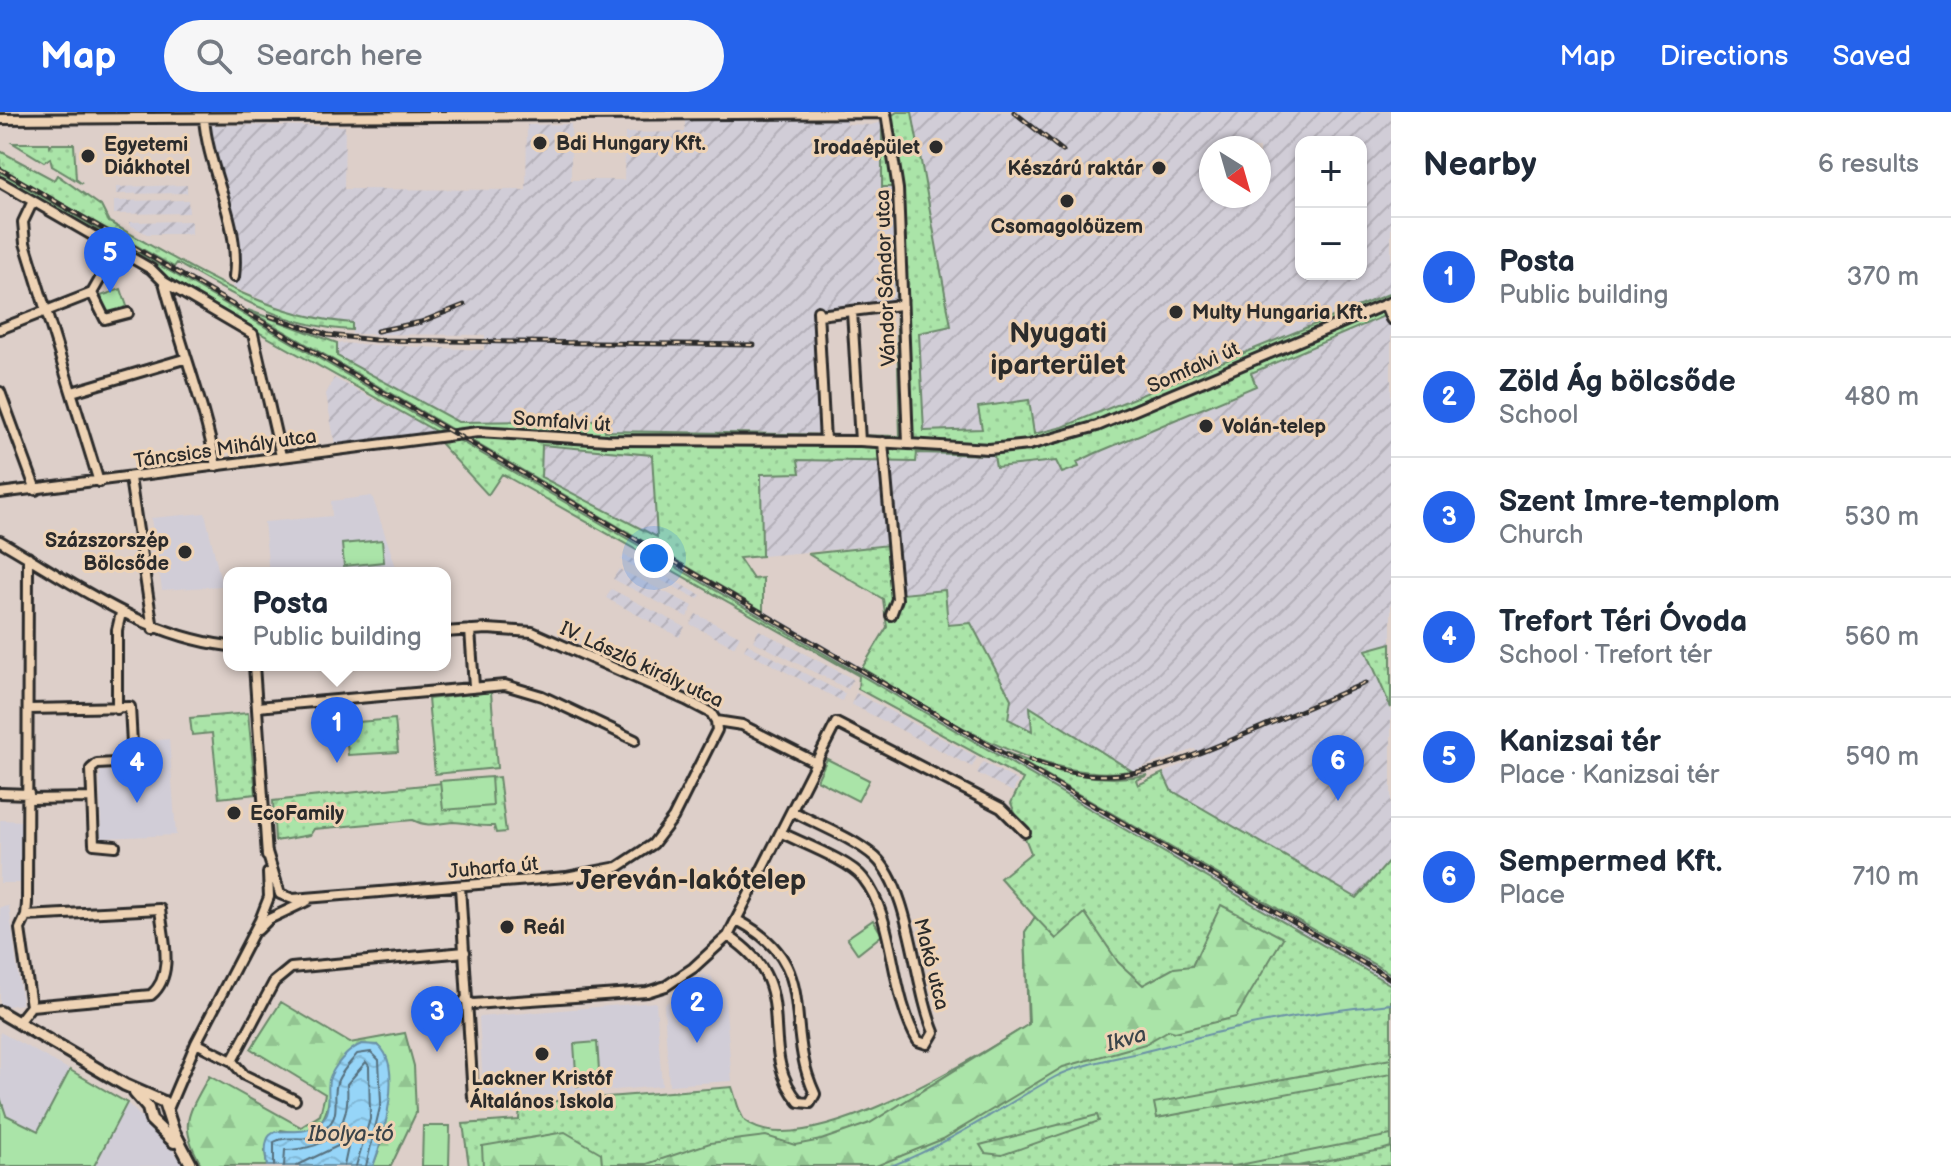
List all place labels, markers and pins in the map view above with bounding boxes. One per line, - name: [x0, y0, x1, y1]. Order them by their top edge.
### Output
- place label: Bdi Hungary Kft.: [556, 132, 706, 156]
- place label: Egyetemi Diákhotel: [104, 133, 190, 180]
- marker: Bdi Hungary Kft.: [531, 134, 549, 152]
- place label: Irodaépület: [813, 136, 920, 160]
- marker: Irodaépület: [927, 138, 945, 156]
- marker: Egyetemi Diákhotel: [79, 147, 97, 165]
- place label: Készárú raktár: [1008, 157, 1144, 181]
- marker: Készárú raktár: [1150, 159, 1168, 177]
- marker: Csomagolóüzem: [1058, 192, 1076, 210]
- place label: Csomagolóüzem: [991, 215, 1143, 239]
- pin: 5: [84, 227, 136, 293]
- place label: Multy Hungaria Kft.: [1192, 301, 1367, 325]
- marker: Multy Hungaria Kft.: [1167, 303, 1185, 321]
- place label: Volán-telep: [1222, 415, 1326, 439]
- marker: Volán-telep: [1197, 417, 1215, 435]
- place label: Százszorszép Bölcsőde: [45, 529, 169, 576]
- marker: Százszorszép Bölcsőde: [176, 543, 194, 561]
- pin: 1: [311, 697, 363, 763]
- pin: 6: [1312, 735, 1364, 801]
- pin: 4: [111, 737, 163, 803]
- place label: EcoFamily: [250, 802, 345, 826]
- marker: EcoFamily: [225, 804, 243, 822]
- place label: Reál: [523, 916, 565, 940]
- marker: Reál: [498, 918, 516, 936]
- pin: 2: [671, 977, 723, 1043]
- pin: 3: [411, 986, 463, 1052]
- marker: Lackner Kristóf Általános Iskola: [533, 1045, 551, 1063]
- place label: Lackner Kristóf Általános Iskola: [469, 1067, 614, 1114]

